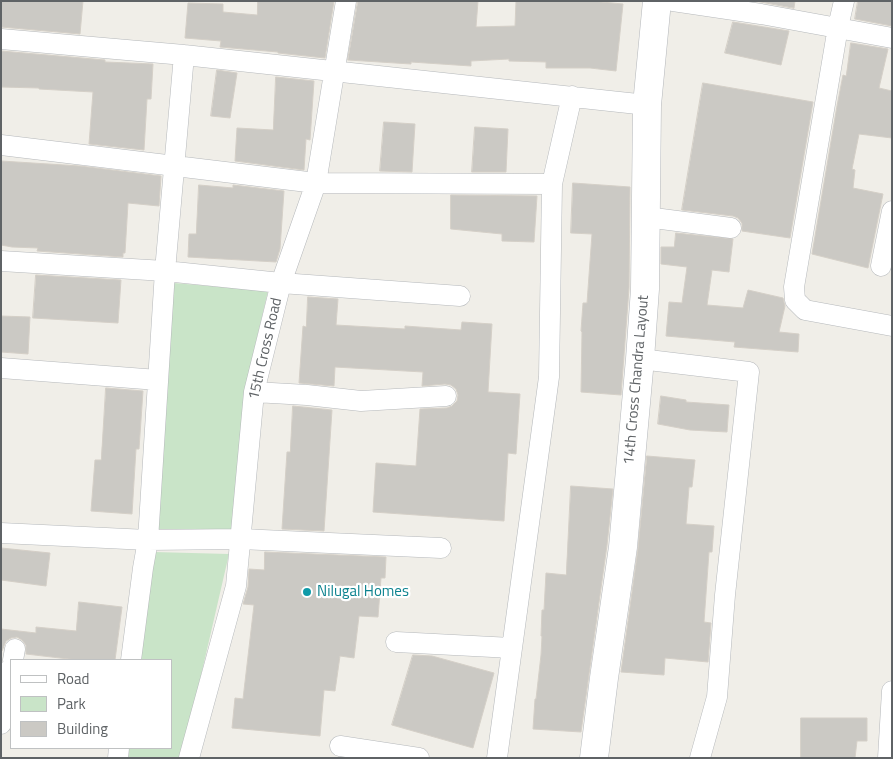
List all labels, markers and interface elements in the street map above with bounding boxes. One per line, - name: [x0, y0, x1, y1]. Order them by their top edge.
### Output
- street label: 14th Cross Chandra Layout: [621, 294, 653, 466]
- street label: 15th Cross Road: [246, 296, 286, 402]
- place label: Nilugal Homes: [317, 583, 409, 601]
- marker: Nilugal Homes: [301, 586, 313, 598]
- legend: [10, 659, 172, 749]
- text: Road: [57, 667, 89, 690]
- text: Park: [57, 692, 86, 715]
- text: Building: [57, 717, 108, 740]

